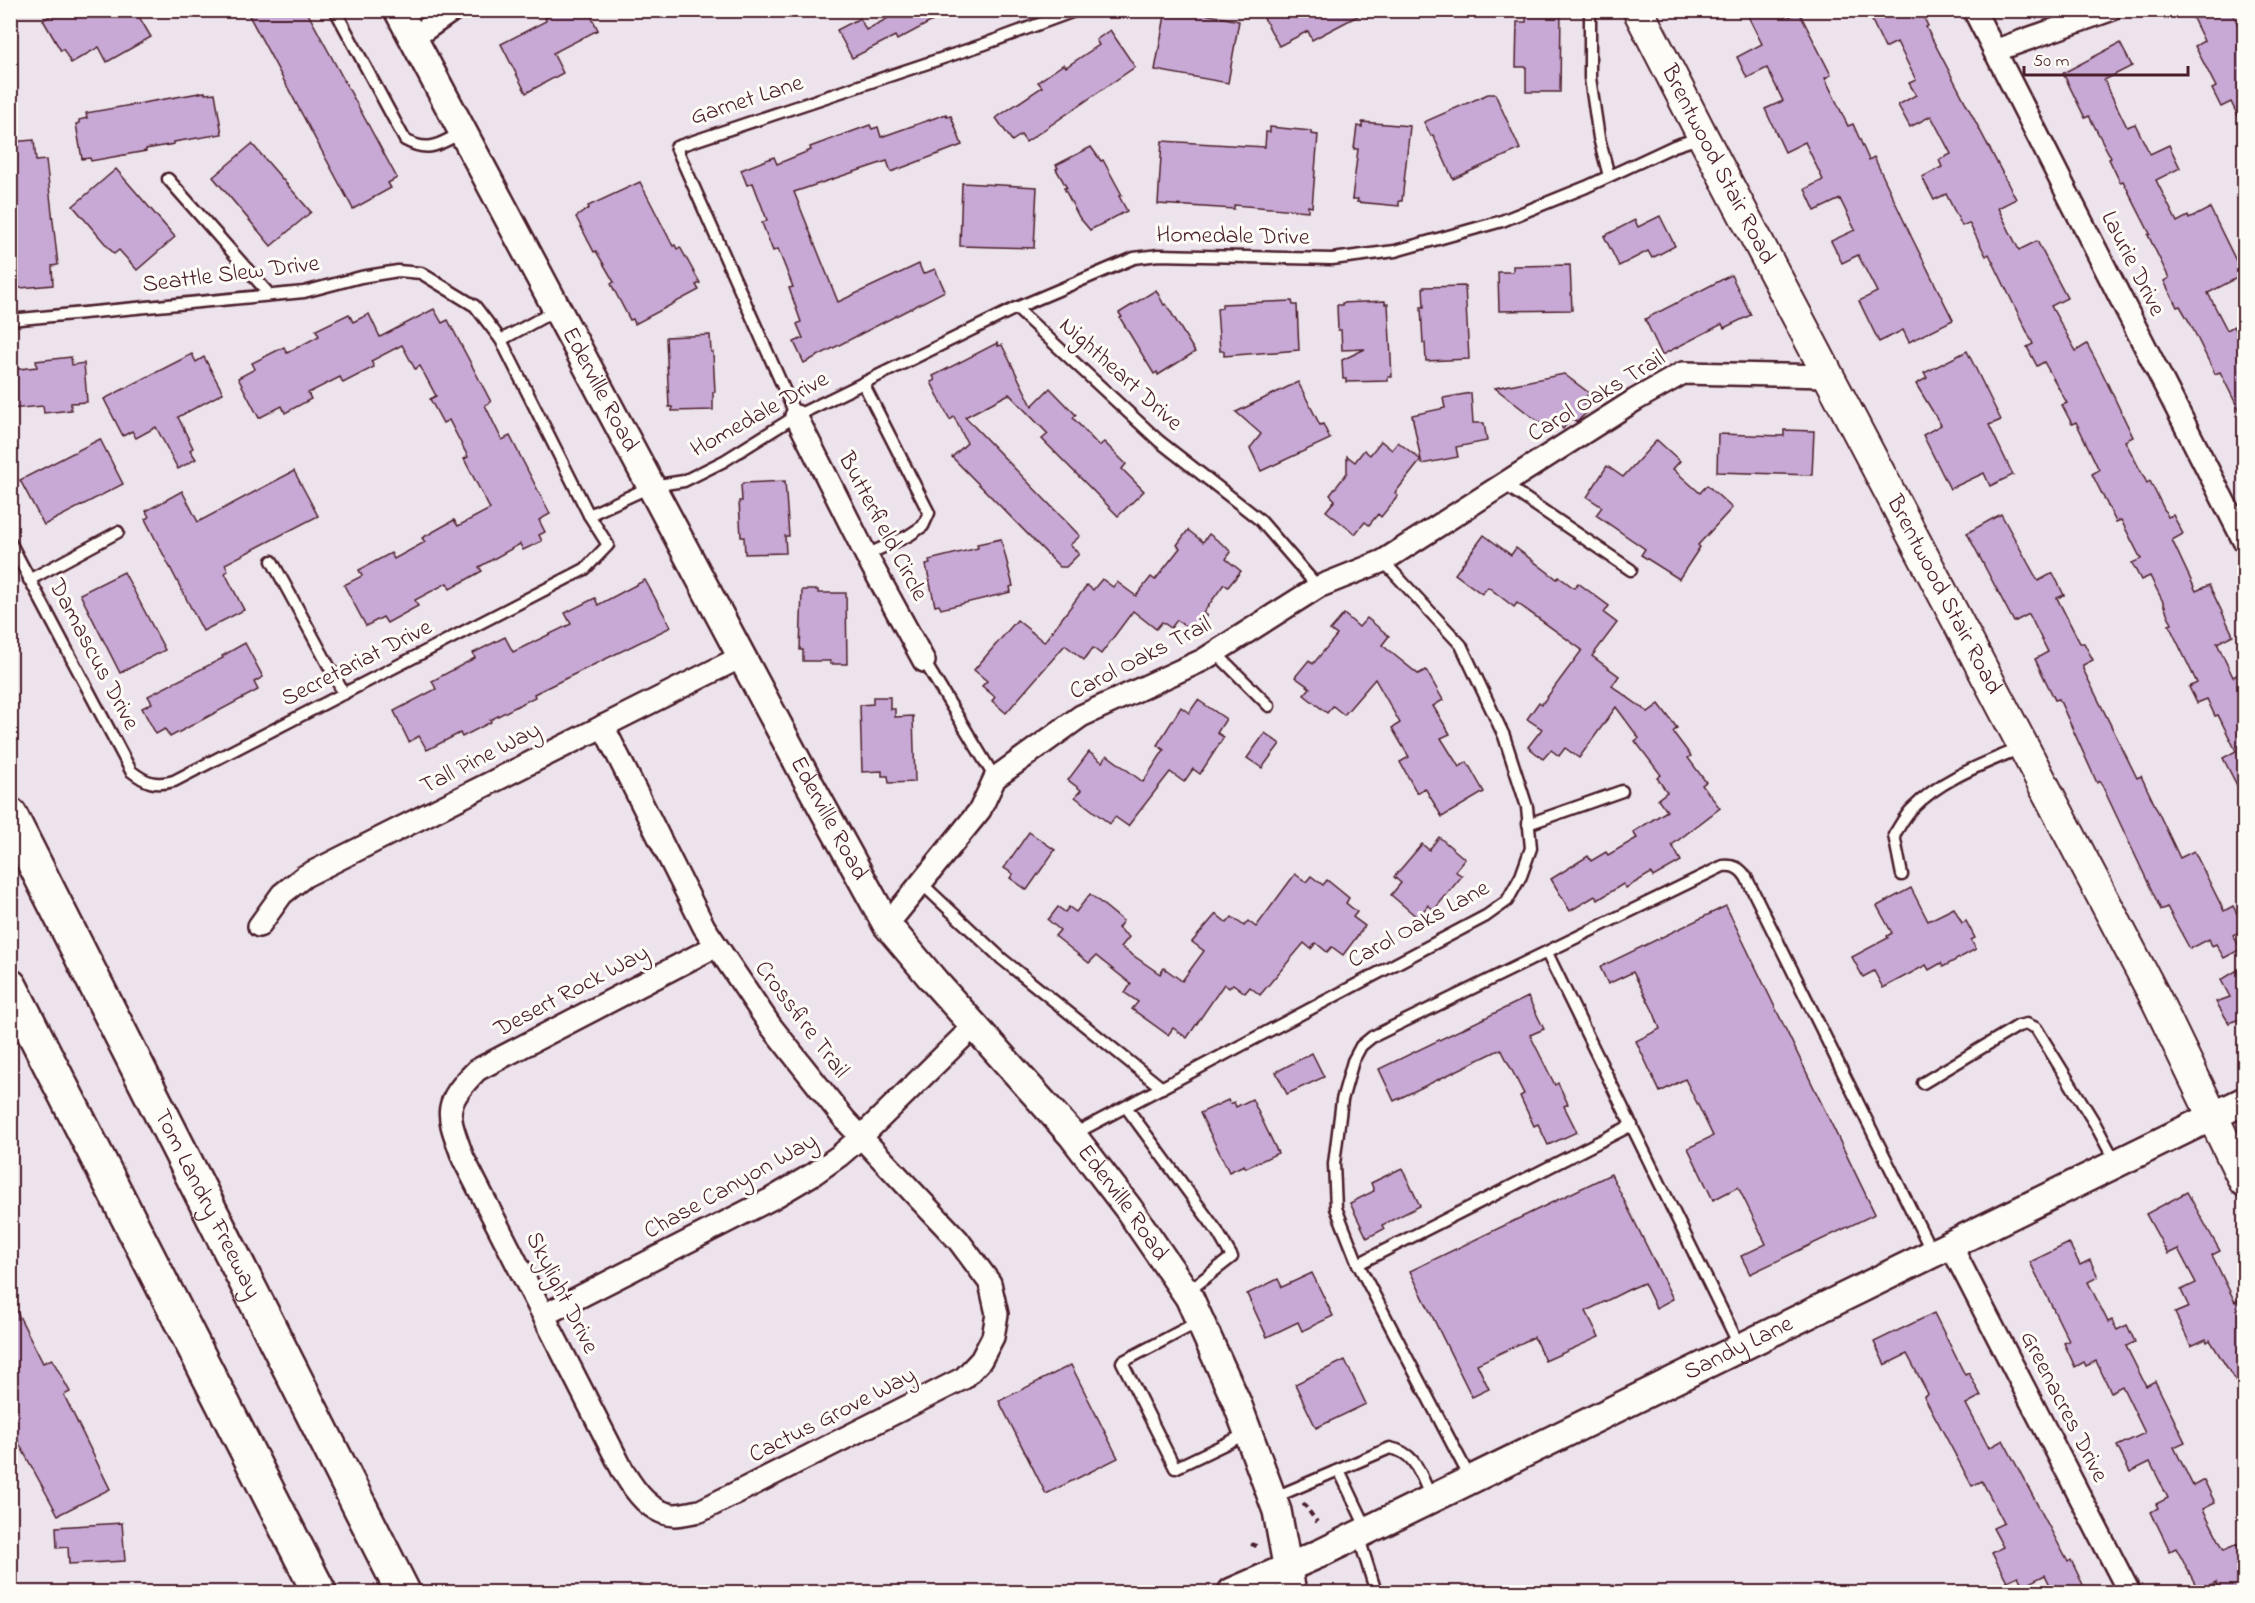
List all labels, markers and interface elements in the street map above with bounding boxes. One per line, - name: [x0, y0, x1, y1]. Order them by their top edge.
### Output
- scale bar: [2024, 39, 2188, 77]
- text: 50 m: [2033, 49, 2070, 75]
- street label: Brentwood Stair Road: [1651, 58, 1785, 271]
- street label: Garnet Lane: [686, 66, 808, 136]
- street label: Laurie Drive: [2091, 205, 2174, 323]
- street label: Homedale Drive: [1156, 218, 1310, 256]
- street label: Seattle Slew Drive: [140, 247, 322, 303]
- street label: Nightheart Drive: [1050, 310, 1190, 441]
- street label: Ederville Road: [552, 321, 648, 459]
- street label: Carol Oaks Trail: [1521, 342, 1673, 452]
- street label: Homedale Drive: [685, 362, 836, 467]
- street label: Butterfield Circle: [828, 445, 936, 608]
- street label: Brentwood Stair Road: [1876, 488, 2011, 701]
- street label: Damascus Drive: [38, 572, 148, 737]
- street label: Carol Oaks Trail: [1064, 608, 1218, 710]
- street label: Secretariat Drive: [276, 611, 439, 717]
- street label: Tall Pine Way: [415, 714, 548, 805]
- street label: Ederville Road: [780, 750, 877, 887]
- street label: Carol Oaks Lane: [1342, 871, 1496, 978]
- street label: Desert Rock Way: [488, 936, 656, 1049]
- street label: Crossfire Trail: [745, 954, 857, 1086]
- street label: Tom Landry Freeway: [144, 1103, 269, 1305]
- street label: Chase Canyon Way: [638, 1125, 825, 1250]
- street label: Ederville Road: [1068, 1137, 1177, 1269]
- street label: Skylight Drive: [514, 1226, 607, 1361]
- street label: Sandy Lane: [1678, 1307, 1799, 1390]
- street label: Greenacres Drive: [2010, 1325, 2116, 1489]
- street label: Cactus Grove Way: [743, 1359, 923, 1474]

